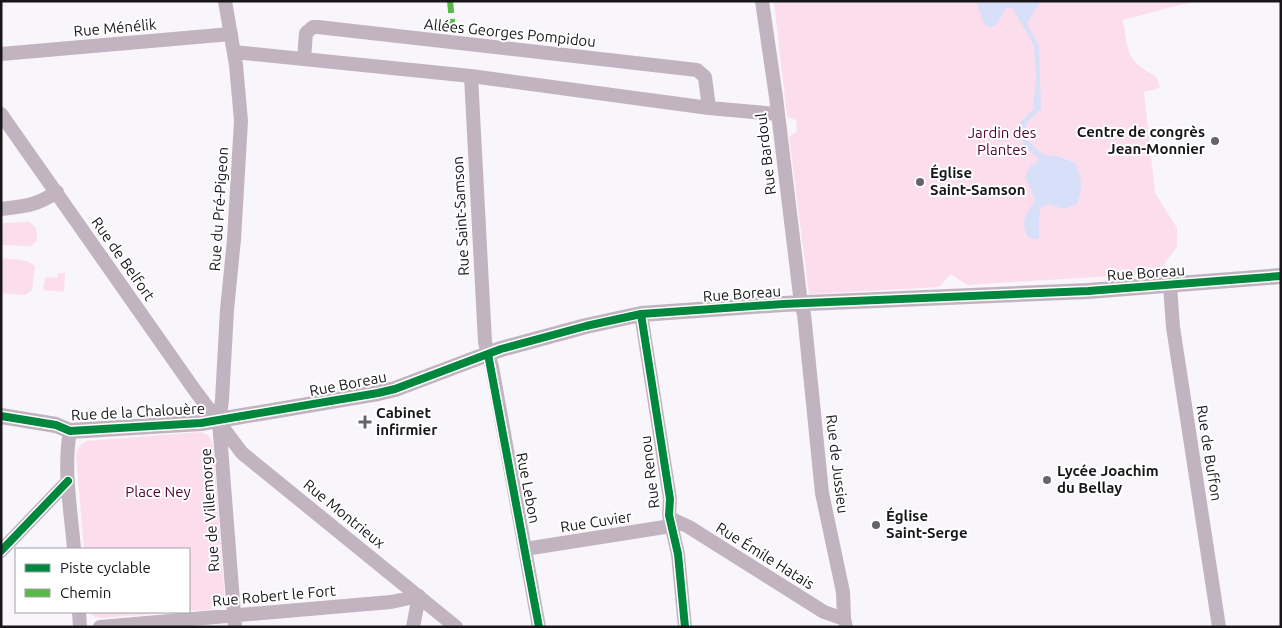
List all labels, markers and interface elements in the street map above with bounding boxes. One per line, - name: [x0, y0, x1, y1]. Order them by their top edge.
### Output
- street label: Rue Ménélik: [73, 15, 157, 40]
- street label: Allées Georges Pompidou: [423, 15, 597, 50]
- street label: Rue Bardoul: [752, 112, 779, 196]
- place label: Centre de congrès Jean-Monnier: [1077, 123, 1206, 157]
- park label: Jardin des Plantes: [968, 124, 1036, 158]
- marker: Centre de congrès Jean-Monnier: [1209, 135, 1221, 147]
- street label: Rue du Pré-Pigeon: [206, 146, 231, 272]
- street label: Rue Saint-Samson: [449, 156, 472, 276]
- place label: Église Saint-Samson: [930, 164, 1026, 198]
- marker: Église Saint-Samson: [914, 176, 926, 188]
- street label: Rue de Belfort: [88, 214, 159, 304]
- street label: Rue Boreau: [1106, 261, 1186, 284]
- street label: Rue Boreau: [702, 282, 782, 305]
- street label: Rue Boreau: [308, 368, 388, 399]
- street label: Rue de la Chalouère: [71, 400, 205, 424]
- place label: Cabinet infirmier: [376, 404, 438, 438]
- street label: Rue de Buffon: [1194, 404, 1225, 502]
- street label: Rue de Jussieu: [823, 413, 852, 514]
- marker: Cabinet infirmier: [358, 415, 372, 429]
- street label: Rue Renou: [637, 435, 662, 509]
- street label: Rue de Villemorge: [197, 447, 222, 573]
- street label: Rue Lebon: [513, 451, 544, 525]
- place label: Lycée Joachim du Bellay: [1057, 462, 1159, 496]
- marker: Lycée Joachim du Bellay: [1041, 474, 1053, 486]
- street label: Rue Montrieux: [300, 476, 389, 552]
- park label: Place Ney: [125, 483, 191, 500]
- street label: Rue Cuvier: [559, 507, 633, 536]
- place label: Église Saint-Serge: [886, 507, 968, 541]
- street label: Rue Émile Hatais: [713, 519, 817, 593]
- marker: Église Saint-Serge: [870, 519, 882, 531]
- legend: [15, 548, 190, 613]
- text: Piste cyclable: [60, 559, 151, 576]
- street label: Rue Robert le Fort: [212, 582, 336, 609]
- text: Chemin: [60, 584, 111, 601]

